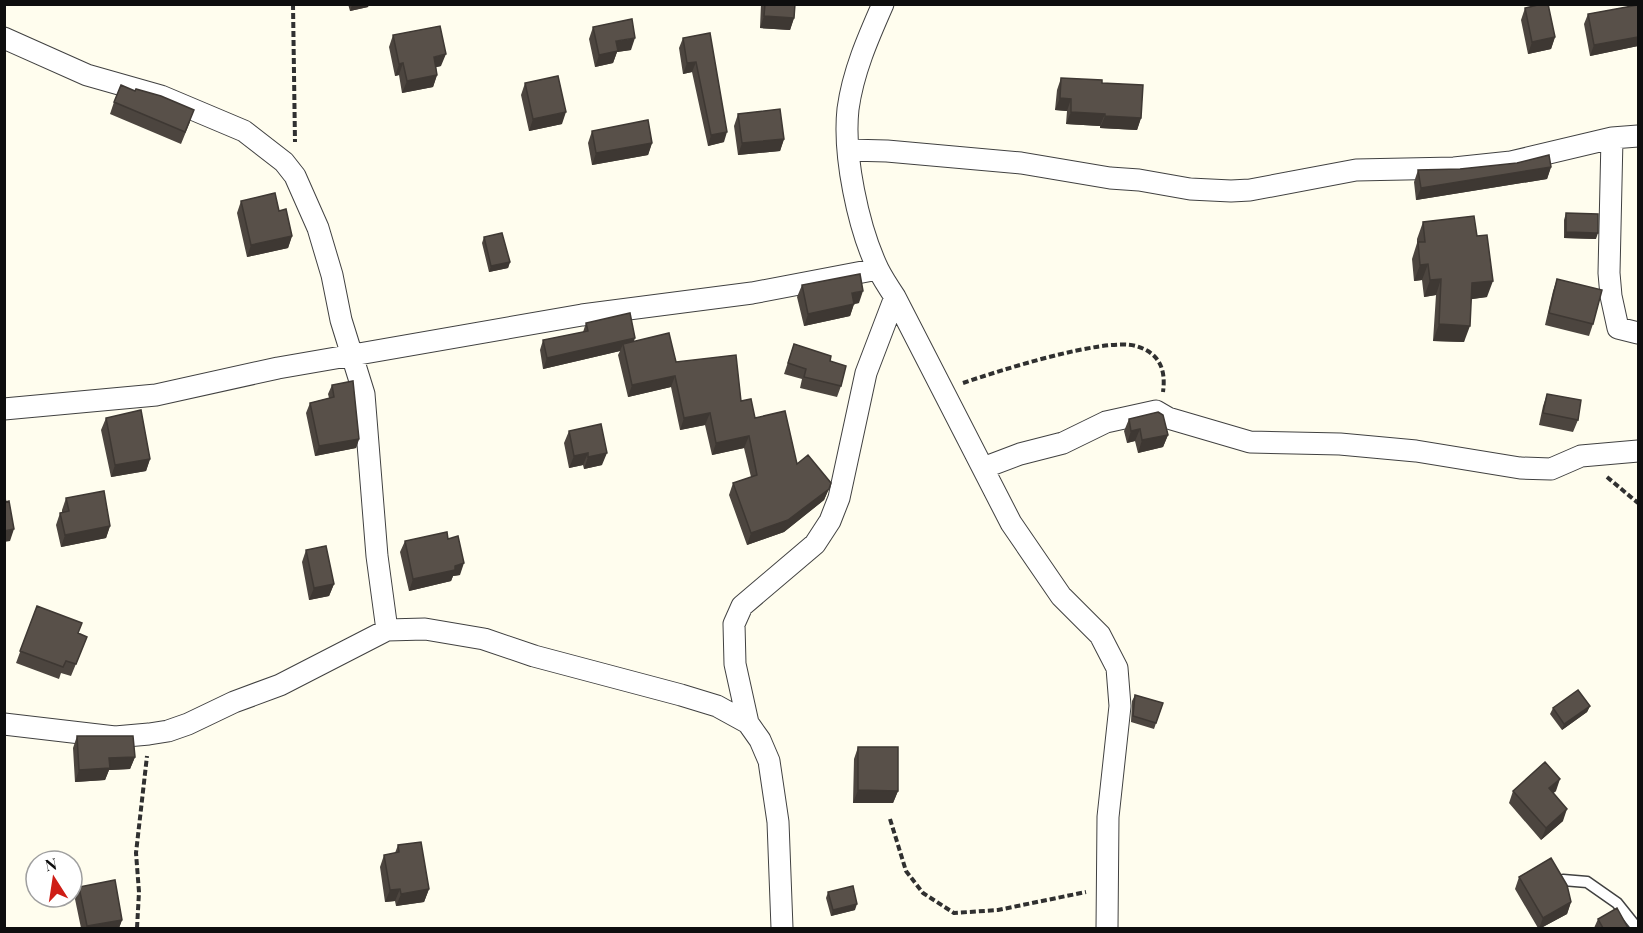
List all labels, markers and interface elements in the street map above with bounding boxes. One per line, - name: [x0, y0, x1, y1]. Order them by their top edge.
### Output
- north arrow: [24, 849, 84, 909]
- text: N: [43, 852, 59, 875]

